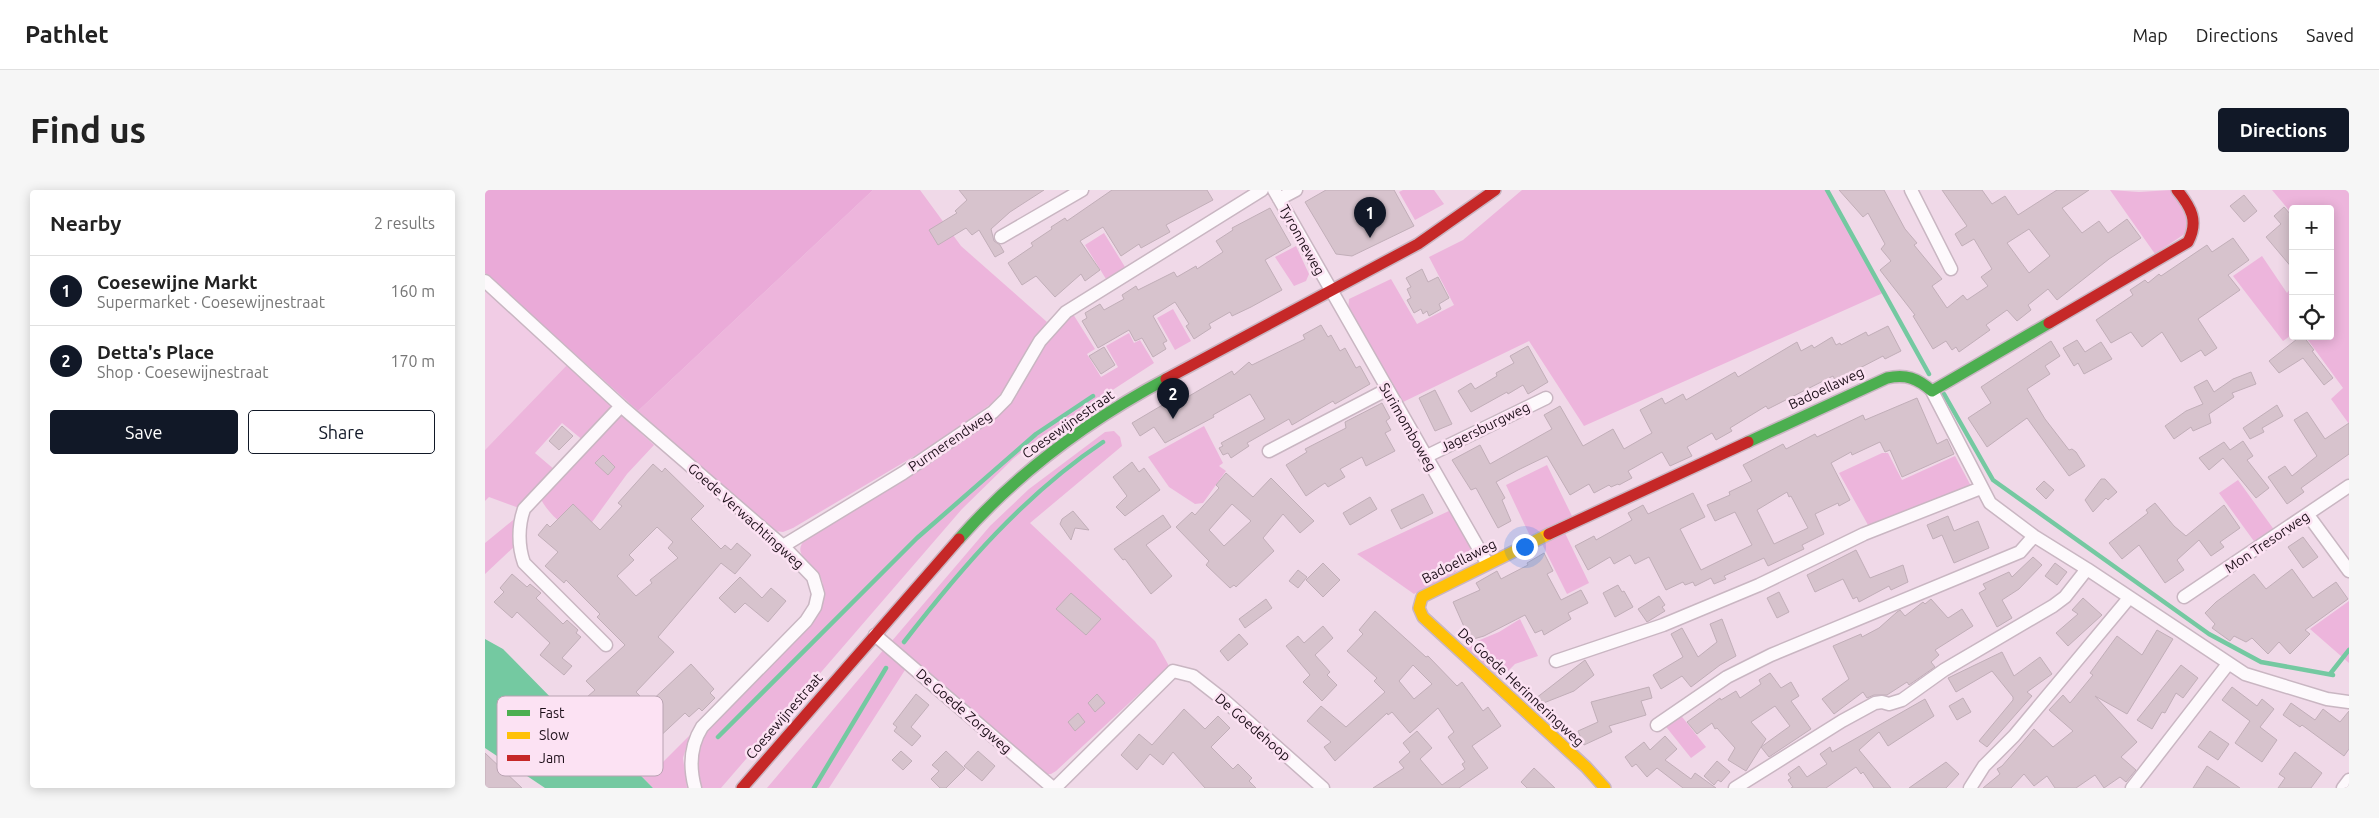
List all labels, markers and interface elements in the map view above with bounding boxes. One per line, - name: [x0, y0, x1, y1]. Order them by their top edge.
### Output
- text: Pathlet: [25, 21, 109, 48]
- text: Map: [2132, 25, 2168, 45]
- text: Directions: [2196, 25, 2278, 45]
- text: Saved: [2306, 25, 2354, 45]
- button: Directions: [2218, 108, 2349, 152]
- text: Find us: [30, 110, 146, 150]
- pin: 1: [1354, 197, 1386, 238]
- street label: Tyronneweg: [1276, 202, 1328, 278]
- map controls: [2289, 205, 2334, 340]
- button: +: [2289, 205, 2334, 250]
- text: Nearby: [50, 211, 121, 235]
- text: 2 results: [374, 214, 435, 232]
- button: −: [2289, 250, 2334, 295]
- text: Coesewijne Markt: [97, 271, 258, 293]
- text: 1: [61, 282, 71, 300]
- text: 160 m: [390, 282, 435, 300]
- text: Supermarket · Coesewijnestraat: [97, 293, 325, 311]
- button: locate: [2289, 295, 2334, 340]
- text: Detta's Place: [97, 341, 214, 363]
- text: 2: [61, 352, 71, 370]
- text: 170 m: [390, 352, 435, 370]
- text: Shop · Coesewijnestraat: [97, 363, 268, 381]
- street label: Badoellaweg: [1786, 364, 1866, 412]
- pin: 2: [1157, 378, 1189, 419]
- street label: Surimomboweg: [1376, 380, 1440, 474]
- street label: Coesewijnestraat: [1019, 386, 1117, 462]
- street label: Jagersburgweg: [1438, 398, 1532, 456]
- street label: Purmerendweg: [905, 407, 995, 475]
- button: Save: [50, 410, 238, 454]
- button: Share: [248, 410, 435, 454]
- street label: Goede Verwachtingweg: [685, 460, 807, 572]
- street label: Mon Tresorweg: [2222, 508, 2312, 576]
- your location: [1512, 534, 1538, 560]
- street label: Badoellaweg: [1419, 535, 1499, 587]
- street label: De Goede Herinneringweg: [1455, 624, 1587, 750]
- street label: De Goede Zorgweg: [913, 665, 1015, 757]
- street label: Coesewijnestraat: [742, 669, 826, 762]
- street label: De Goedehoop: [1212, 690, 1294, 764]
- legend: [497, 696, 663, 776]
- text: Fast: [539, 705, 565, 721]
- text: Slow: [539, 727, 569, 743]
- text: Jam: [539, 750, 565, 766]

